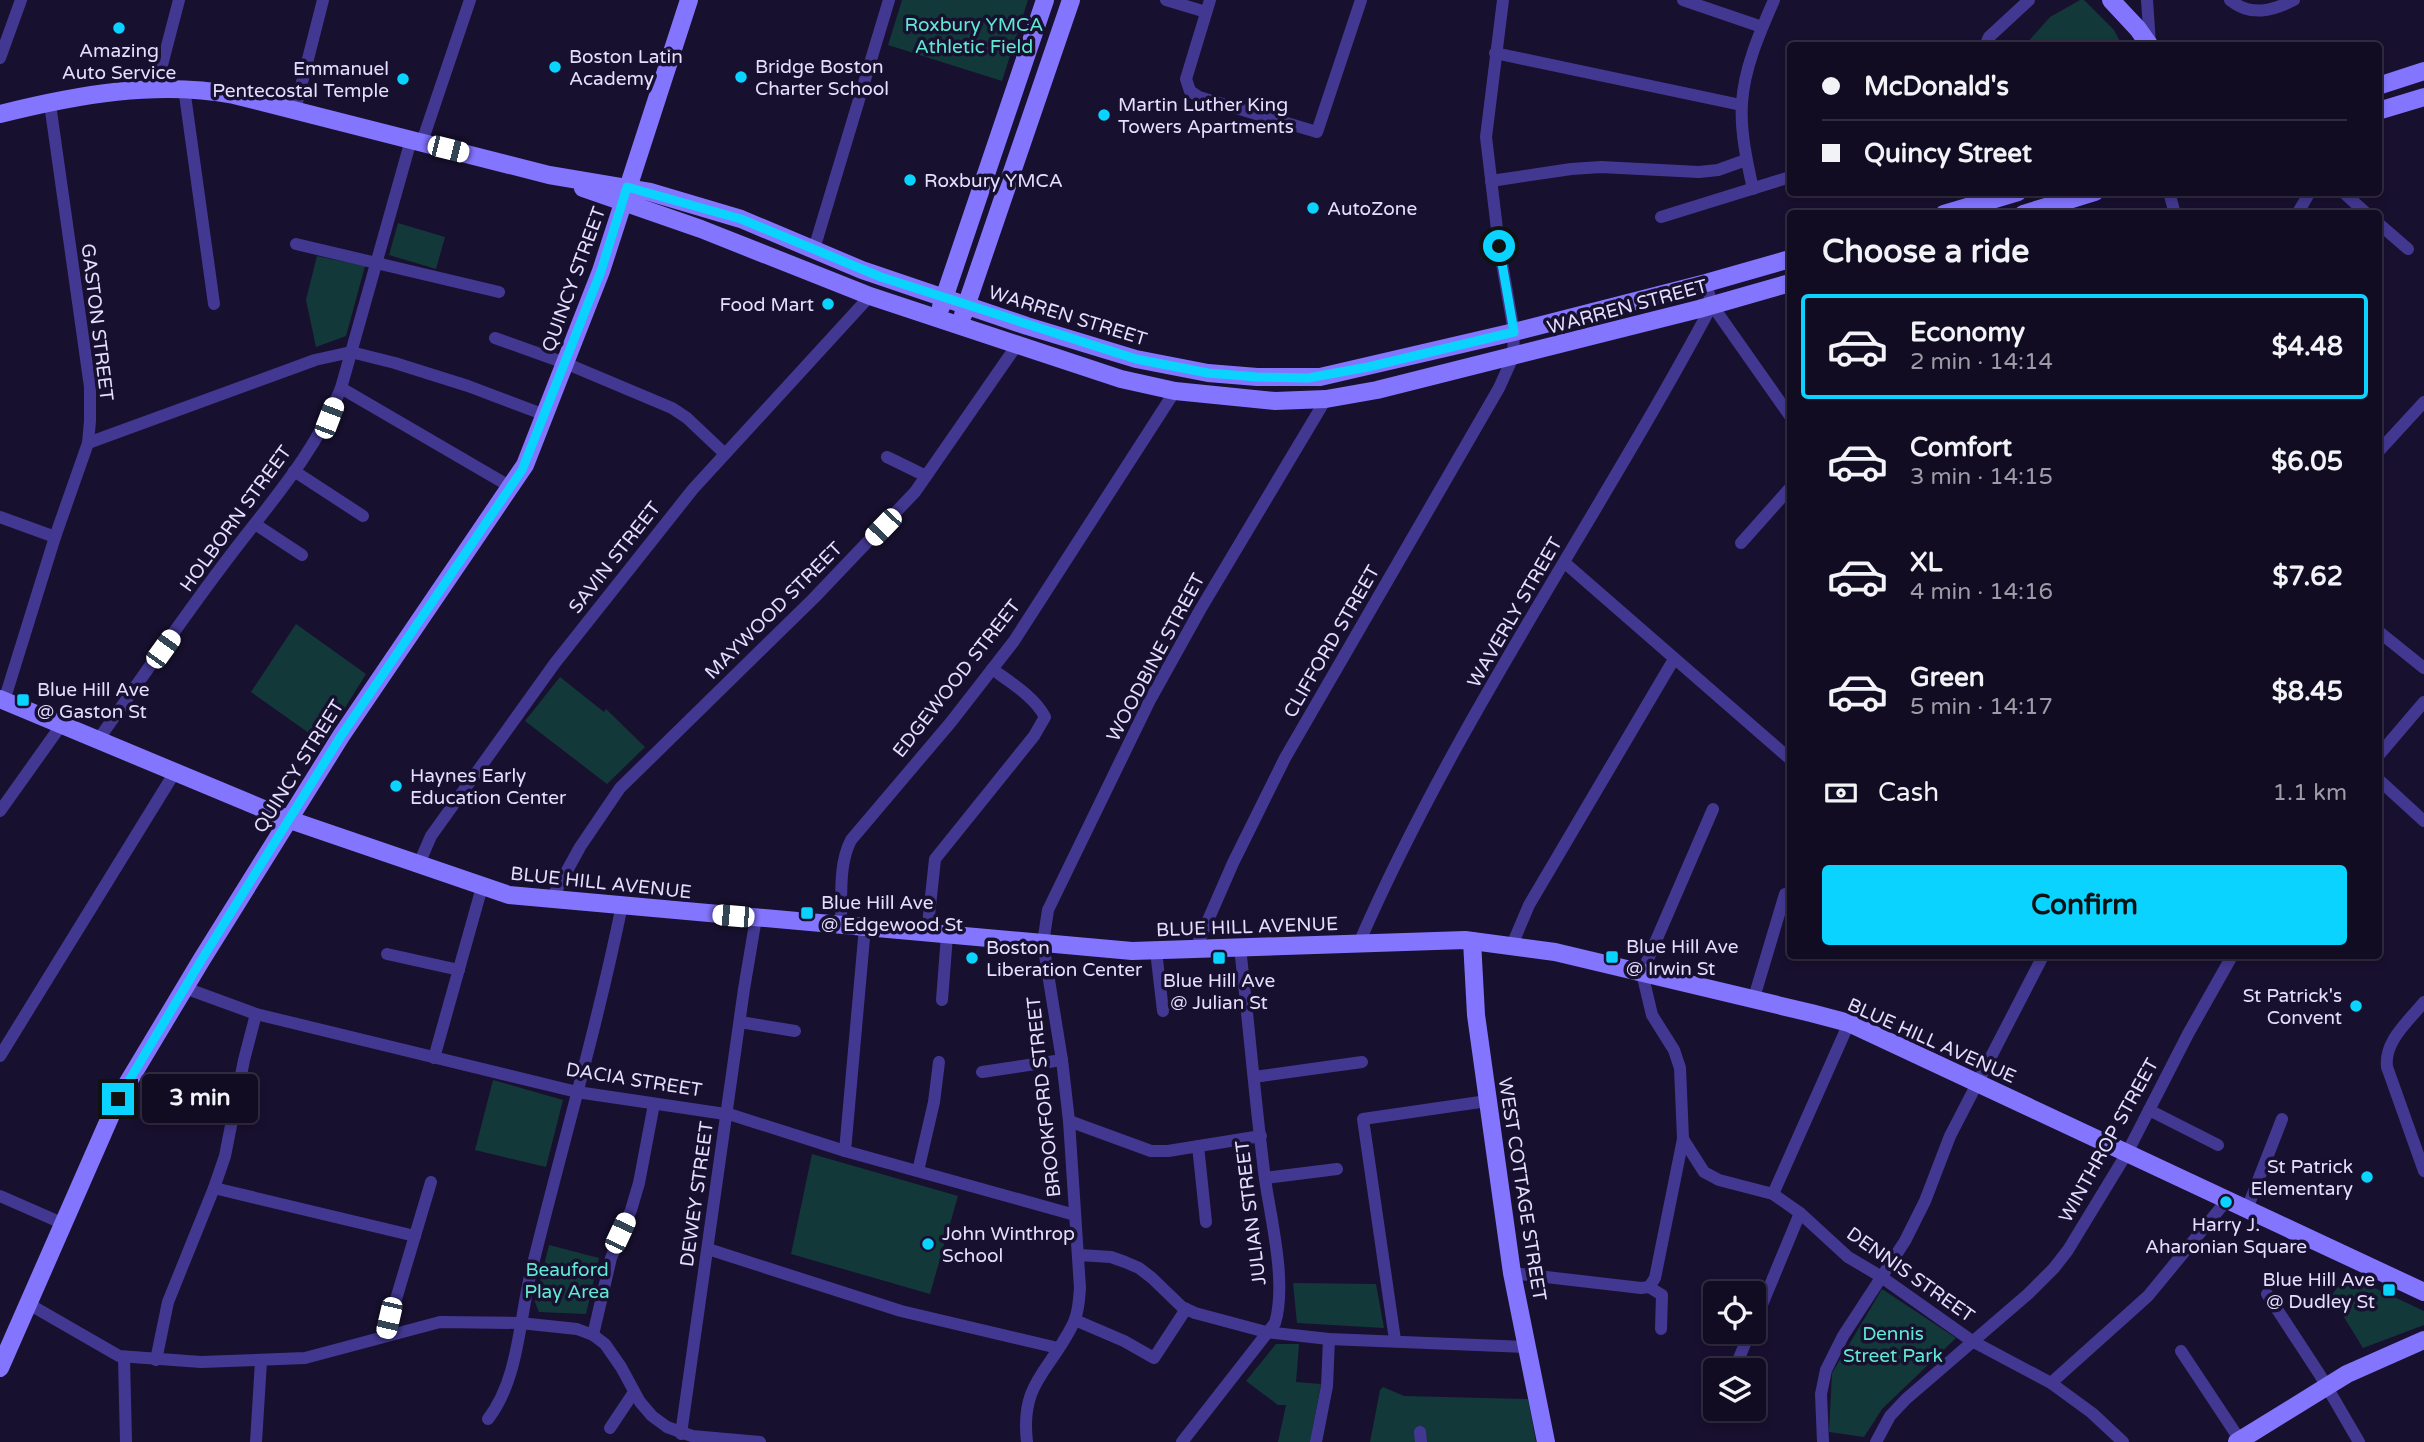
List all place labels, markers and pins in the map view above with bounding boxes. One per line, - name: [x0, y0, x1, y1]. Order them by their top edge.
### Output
- marker: Amazing Auto Service: [111, 20, 127, 36]
- place label: Amazing Auto Service: [62, 40, 176, 84]
- place label: Boston Latin Academy: [569, 46, 683, 90]
- place label: Bridge Boston Charter School: [755, 56, 889, 100]
- place label: Emmanuel Pentecostal Temple: [212, 58, 389, 102]
- marker: Boston Latin Academy: [547, 59, 563, 75]
- marker: Bridge Boston Charter School: [733, 69, 749, 85]
- marker: Emmanuel Pentecostal Temple: [395, 71, 411, 87]
- place label: Martin Luther King Towers Apartments: [1118, 94, 1294, 138]
- marker: Martin Luther King Towers Apartments: [1096, 107, 1112, 123]
- place label: Roxbury YMCA: [924, 170, 1063, 192]
- marker: Roxbury YMCA: [902, 172, 918, 188]
- place label: AutoZone: [1327, 198, 1417, 220]
- marker: AutoZone: [1305, 200, 1321, 216]
- place label: Food Mart: [720, 294, 814, 316]
- marker: Food Mart: [820, 296, 836, 312]
- place label: Blue Hill Ave @ Gaston St: [37, 679, 150, 723]
- marker: Blue Hill Ave @ Gaston St: [15, 692, 31, 708]
- place label: Haynes Early Education Center: [410, 765, 567, 809]
- marker: Haynes Early Education Center: [388, 778, 404, 794]
- place label: Blue Hill Ave @ Edgewood St: [821, 892, 963, 936]
- marker: Blue Hill Ave @ Edgewood St: [799, 905, 815, 921]
- place label: Blue Hill Ave @ Irwin St: [1626, 936, 1739, 980]
- place label: Boston Liberation Center: [986, 937, 1143, 981]
- marker: Blue Hill Ave @ Irwin St: [1604, 949, 1620, 965]
- marker: Boston Liberation Center: [964, 950, 980, 966]
- marker: Blue Hill Ave @ Julian St: [1211, 950, 1227, 966]
- place label: Blue Hill Ave @ Julian St: [1163, 970, 1275, 1014]
- place label: St Patrick's Convent: [2243, 985, 2342, 1029]
- marker: St Patrick's Convent: [2348, 998, 2364, 1014]
- place label: St Patrick Elementary: [2250, 1156, 2353, 1200]
- marker: St Patrick Elementary: [2359, 1169, 2375, 1185]
- marker: Harry J. Aharonian Square: [2218, 1194, 2234, 1210]
- place label: Harry J. Aharonian Square: [2145, 1214, 2307, 1258]
- place label: John Winthrop School: [942, 1223, 1075, 1267]
- marker: John Winthrop School: [920, 1236, 936, 1252]
- place label: Blue Hill Ave @ Dudley St: [2263, 1269, 2375, 1313]
- marker: Blue Hill Ave @ Dudley St: [2381, 1282, 2397, 1298]

